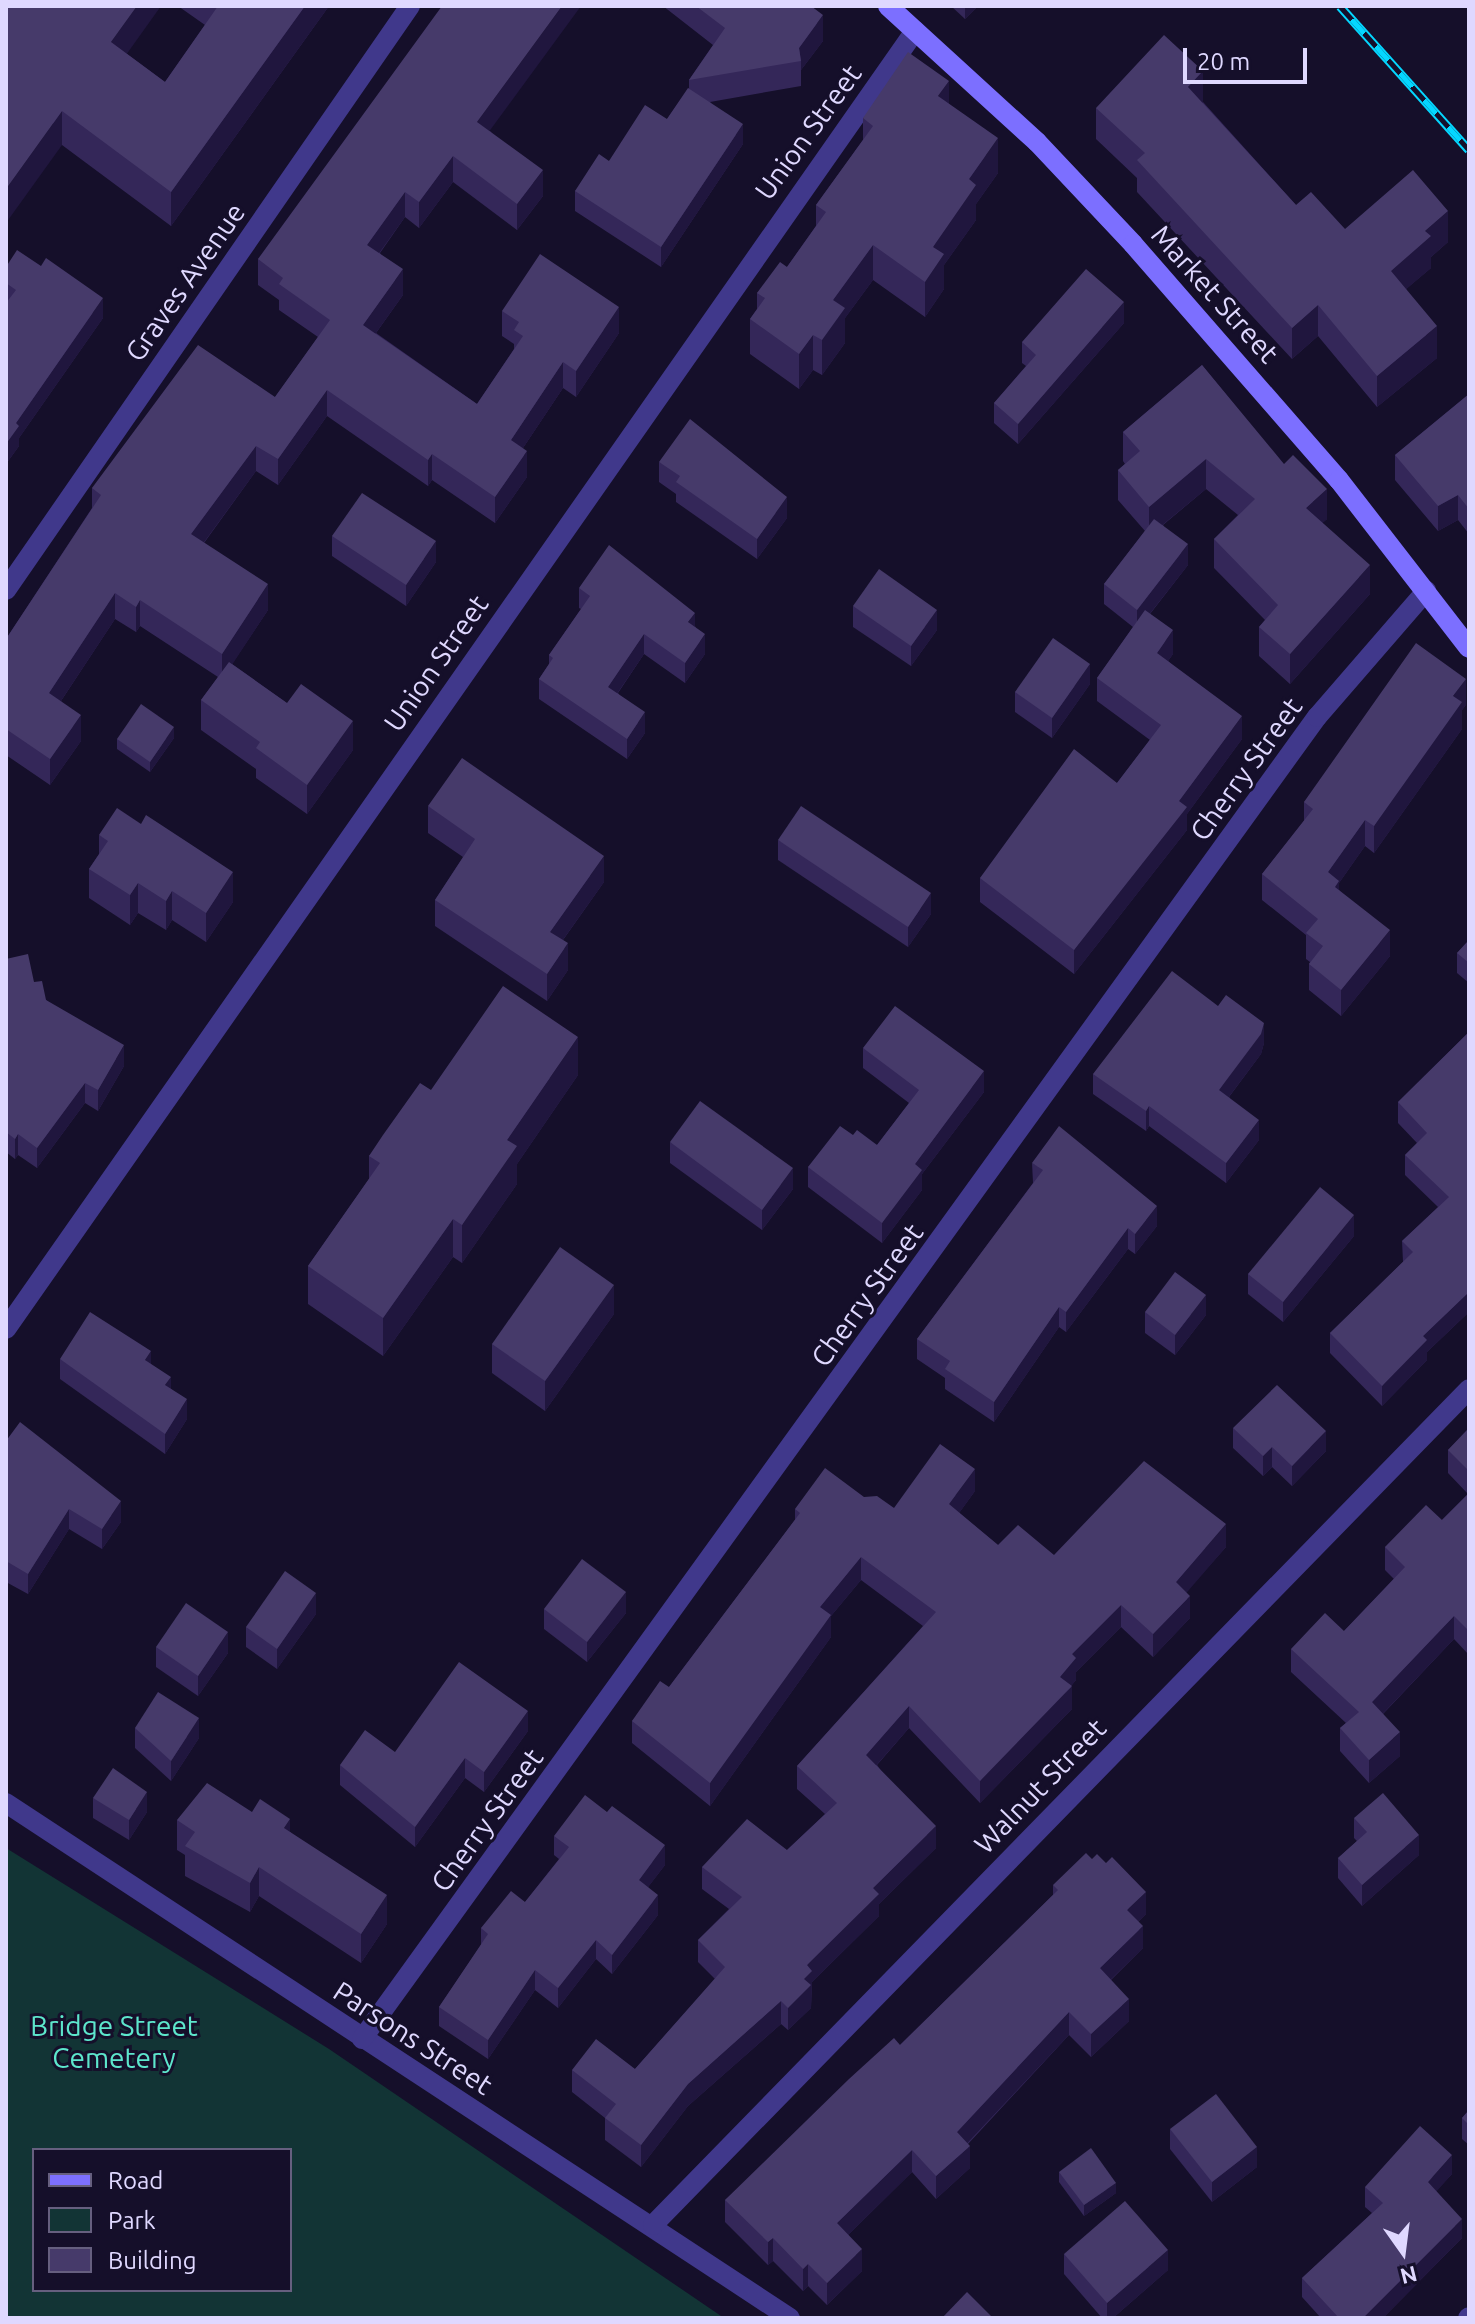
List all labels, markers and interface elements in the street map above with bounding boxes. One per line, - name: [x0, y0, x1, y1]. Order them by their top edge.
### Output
- scale bar: [1187, 32, 1311, 82]
- text: 20 m: [1197, 48, 1250, 75]
- street label: Union Street: [748, 58, 868, 206]
- street label: Graves Avenue: [118, 196, 252, 368]
- street label: Market Street: [1144, 218, 1286, 370]
- street label: Union Street: [377, 588, 495, 738]
- street label: Cherry Street: [1183, 691, 1309, 847]
- street label: Cherry Street: [804, 1217, 930, 1373]
- street label: Walnut Street: [967, 1712, 1113, 1860]
- street label: Cherry Street: [424, 1742, 550, 1898]
- street label: Parsons Street: [327, 1974, 499, 2102]
- park label: Bridge Street Cemetery: [30, 2009, 198, 2075]
- legend: [32, 2148, 292, 2292]
- text: Road: [108, 2167, 163, 2194]
- text: Park: [108, 2207, 156, 2234]
- north arrow: [1363, 2212, 1443, 2292]
- text: Building: [108, 2247, 196, 2274]
- text: N: [1398, 2262, 1420, 2290]

